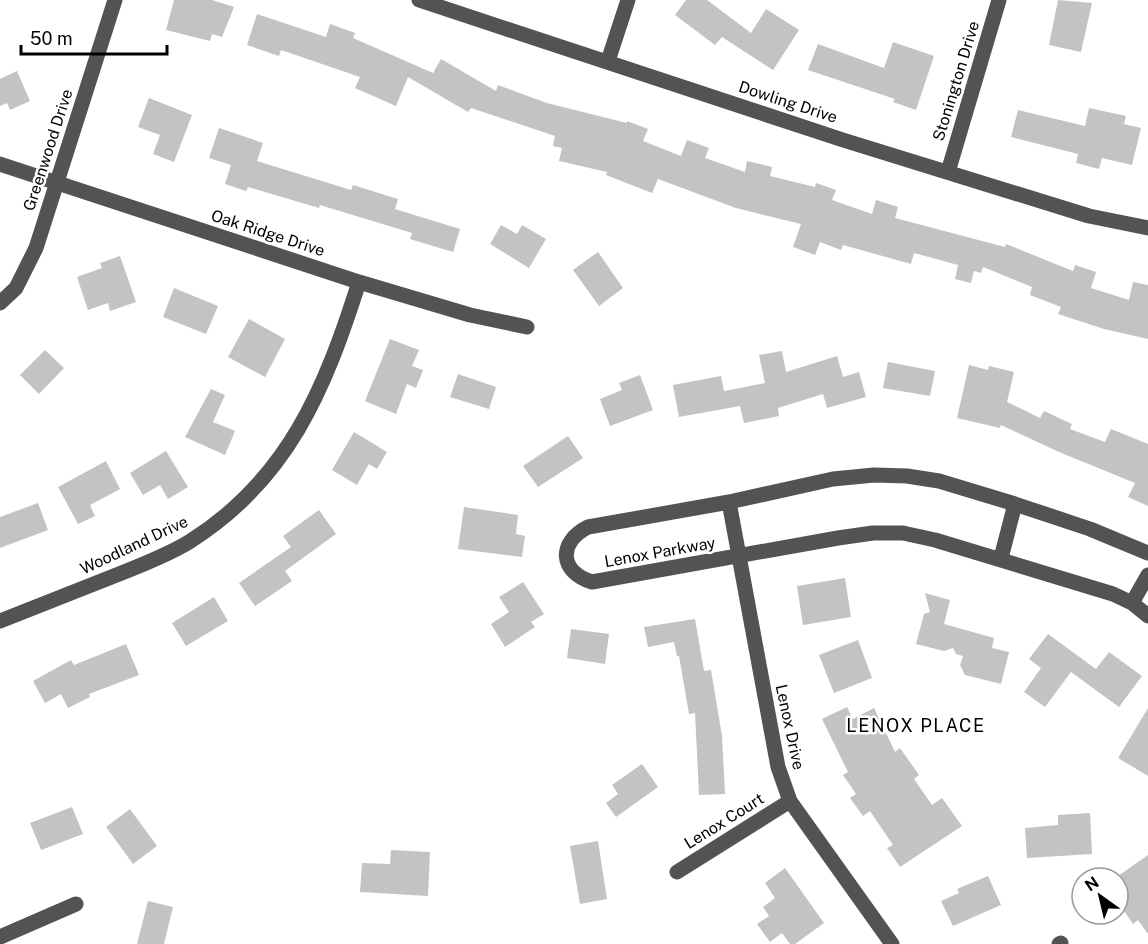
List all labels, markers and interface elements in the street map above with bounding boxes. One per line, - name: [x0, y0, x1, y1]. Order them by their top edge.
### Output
- scale bar: [21, 18, 166, 56]
- street label: Stonington Drive: [929, 19, 983, 143]
- text: 50 m: [30, 28, 73, 49]
- street label: Dowling Drive: [736, 77, 840, 127]
- street label: Greenwood Drive: [19, 87, 77, 213]
- street label: Oak Ridge Drive: [209, 206, 327, 260]
- street label: Woodland Drive: [77, 512, 191, 578]
- street label: Lenox Parkway: [603, 533, 717, 571]
- street label: Lenox Drive: [772, 683, 808, 771]
- district label: LENOX PLACE: [846, 715, 986, 736]
- street label: Lenox Court: [681, 789, 767, 853]
- north arrow: [1070, 866, 1130, 926]
- text: N: [1081, 873, 1102, 895]

